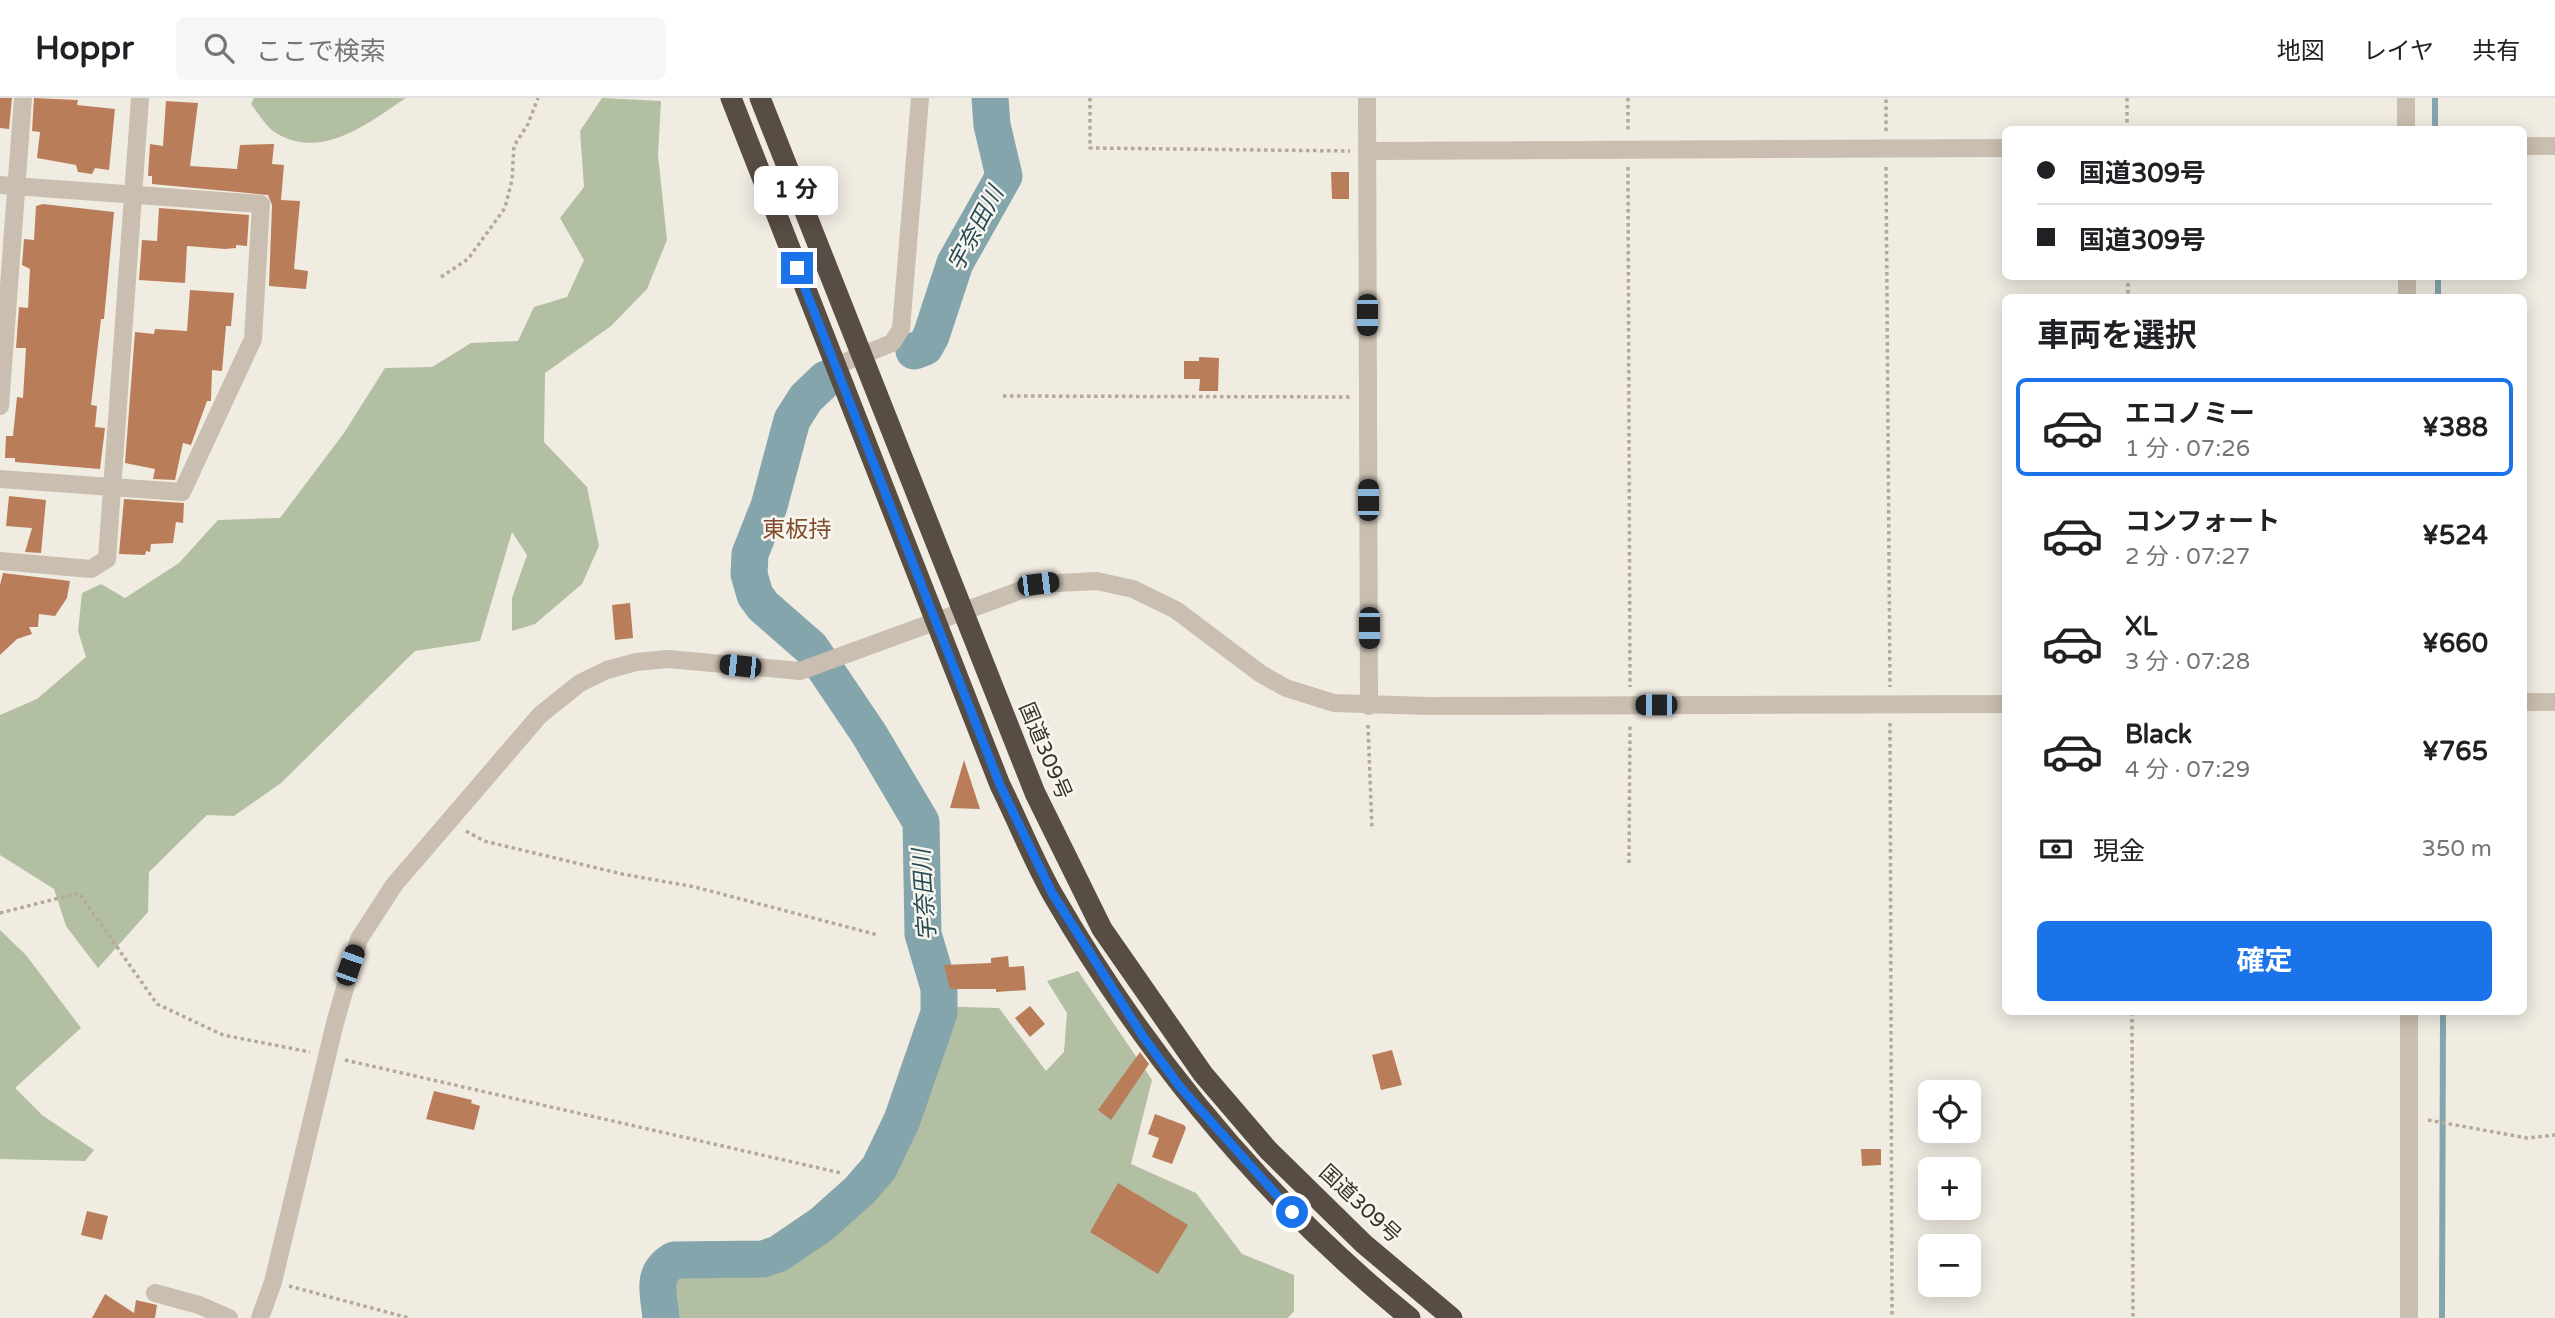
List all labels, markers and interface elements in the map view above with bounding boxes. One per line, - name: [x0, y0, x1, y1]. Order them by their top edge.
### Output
- search box: [176, 17, 666, 80]
- text: Hoppr: [35, 29, 134, 68]
- icon: search: [200, 29, 238, 67]
- text: ここで検索: [256, 36, 386, 67]
- text: 地図: [2277, 37, 2325, 66]
- text: レイヤ: [2363, 37, 2434, 66]
- text: 共有: [2472, 37, 2520, 66]
- text: 国道309号: [2079, 158, 2206, 189]
- callout: 1 分: [755, 166, 839, 216]
- text: 1 分: [774, 176, 818, 204]
- water label: 宇奈田川: [942, 179, 1011, 276]
- text: 国道309号: [2079, 225, 2206, 256]
- route end: [781, 252, 813, 284]
- car: [1357, 294, 1378, 336]
- text: 車両を選択: [2037, 317, 2197, 355]
- icon: car: [2041, 396, 2104, 459]
- text: エコノミー: [2125, 398, 2255, 429]
- text: ¥388: [2422, 412, 2488, 443]
- text: 1 分 · 07:26: [2125, 435, 2250, 463]
- car: [1358, 479, 1379, 521]
- icon: car: [2041, 504, 2104, 567]
- text: コンフォート: [2125, 506, 2280, 537]
- district label: 東板持: [763, 516, 832, 544]
- text: ¥524: [2422, 520, 2488, 551]
- text: 2 分 · 07:27: [2125, 543, 2250, 571]
- car: [1016, 571, 1061, 597]
- car: [1359, 607, 1380, 649]
- text: XL: [2125, 611, 2157, 642]
- icon: car: [2041, 612, 2104, 675]
- text: ¥660: [2422, 628, 2488, 659]
- text: 3 分 · 07:28: [2125, 648, 2250, 676]
- car: [719, 653, 762, 679]
- car: [1636, 695, 1678, 716]
- street label: 国道309号: [1013, 699, 1077, 803]
- text: Black: [2125, 719, 2192, 750]
- icon: car: [2041, 720, 2104, 783]
- text: ¥765: [2422, 736, 2488, 767]
- text: 4 分 · 07:29: [2125, 756, 2250, 784]
- icon: cash: [2037, 830, 2075, 868]
- text: 350 m: [2422, 835, 2492, 863]
- text: 現金: [2093, 836, 2145, 867]
- water label: 宇奈田川: [908, 845, 942, 942]
- button: 確定: [2037, 921, 2492, 1001]
- car: [334, 942, 367, 988]
- map controls: [1918, 1080, 1981, 1297]
- button: locate: [1918, 1080, 1981, 1143]
- button: +: [1918, 1157, 1981, 1220]
- street label: 国道309号: [1314, 1160, 1406, 1248]
- route start: [1276, 1196, 1308, 1228]
- button: −: [1918, 1234, 1981, 1297]

